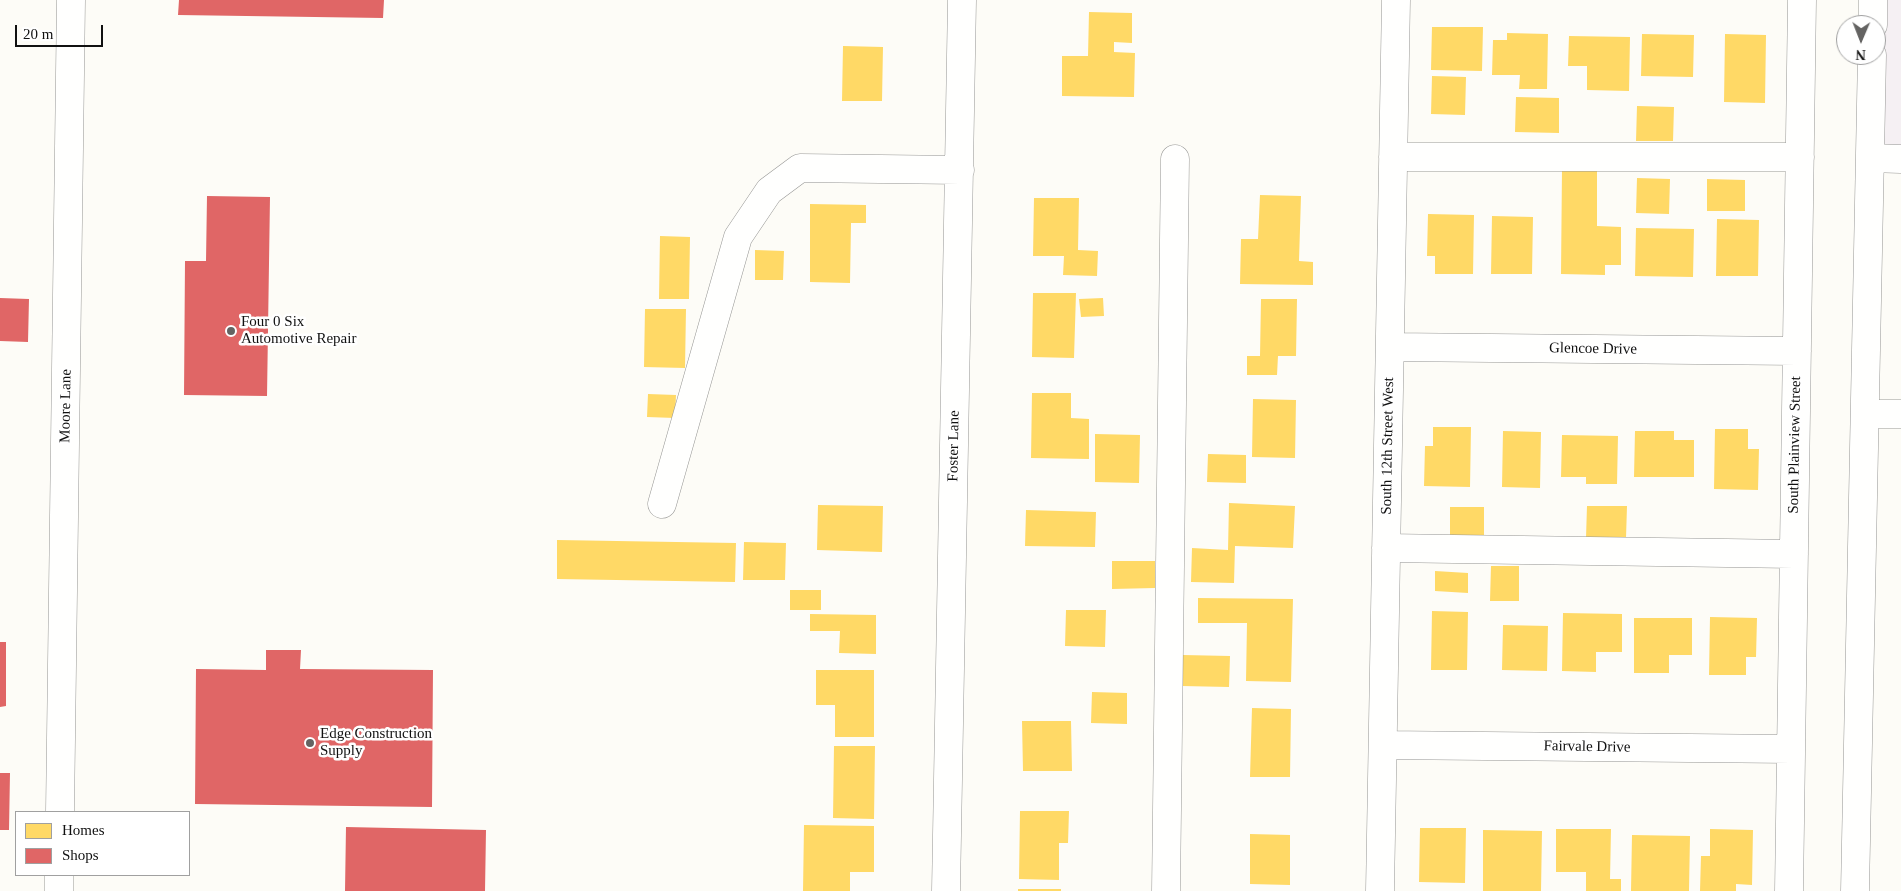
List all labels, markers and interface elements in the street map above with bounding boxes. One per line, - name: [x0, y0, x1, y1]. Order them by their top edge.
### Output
- scale bar: [18, 15, 105, 47]
- north arrow: [1836, 15, 1886, 65]
- text: 20 m: [23, 26, 53, 42]
- text: N: [1856, 47, 1866, 62]
- place label: Four 0 Six Automotive Repair: [241, 313, 356, 348]
- marker: Four 0 Six Automotive Repair: [225, 325, 237, 337]
- street label: Glencoe Drive: [1549, 339, 1637, 359]
- street label: Moore Lane: [56, 369, 76, 443]
- street label: South Plainview Street: [1785, 376, 1805, 514]
- street label: South 12th Street West: [1378, 377, 1398, 515]
- street label: Foster Lane: [944, 410, 964, 482]
- place label: Edge Construction Supply: [320, 725, 432, 760]
- marker: Edge Construction Supply: [304, 737, 316, 749]
- street label: Fairvale Drive: [1543, 737, 1631, 757]
- legend: [15, 811, 190, 876]
- text: Homes: [62, 822, 105, 838]
- text: Shops: [62, 847, 99, 863]

